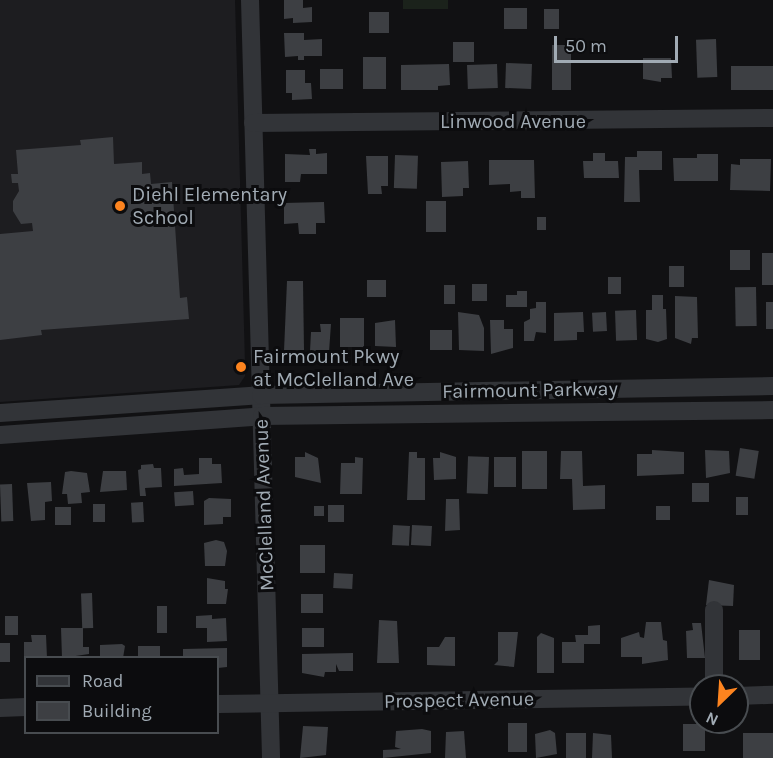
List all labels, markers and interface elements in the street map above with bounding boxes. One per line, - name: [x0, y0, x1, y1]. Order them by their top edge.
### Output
- scale bar: [557, 24, 682, 62]
- text: 50 m: [565, 35, 607, 57]
- street label: Linwood Avenue: [440, 109, 586, 133]
- place label: Diehl Elementary School: [132, 183, 287, 230]
- marker: Diehl Elementary School: [113, 199, 127, 213]
- place label: Fairmount Pkwy at McClelland Ave: [253, 344, 414, 391]
- marker: Fairmount Pkwy at McClelland Ave: [234, 360, 248, 374]
- street label: Fairmount Parkway: [442, 376, 618, 404]
- street label: McClelland Avenue: [249, 419, 279, 591]
- legend: [24, 656, 219, 734]
- text: Road: [82, 670, 123, 692]
- north arrow: [689, 674, 749, 734]
- street label: Prospect Avenue: [384, 687, 534, 713]
- text: Building: [82, 700, 152, 722]
- text: N: [703, 708, 721, 730]

